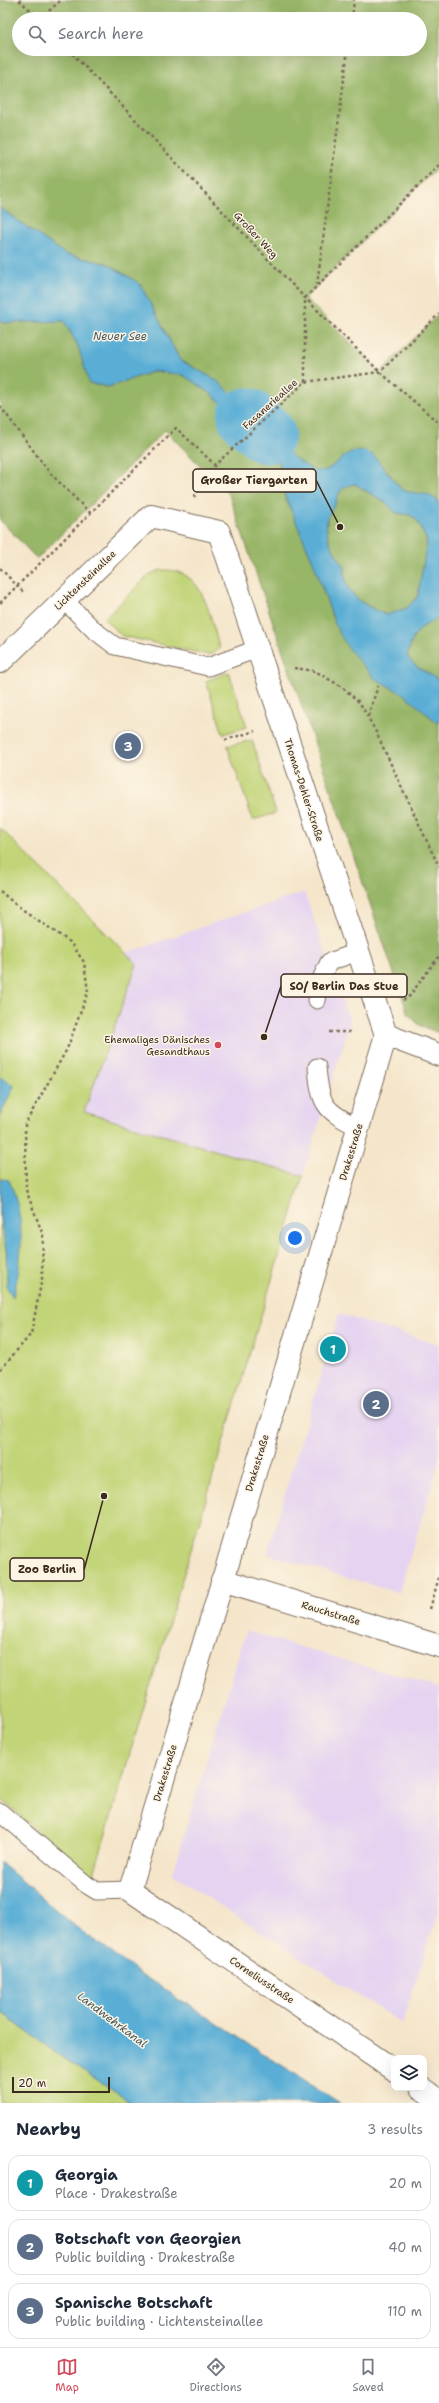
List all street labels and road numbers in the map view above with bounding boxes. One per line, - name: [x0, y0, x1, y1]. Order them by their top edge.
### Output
- street label: Großer Weg: [231, 209, 281, 261]
- street label: Fasanerieallee: [240, 376, 301, 432]
- street label: Lichtensteinallee: [51, 547, 119, 613]
- street label: Thomas-Dehler-Straße: [281, 737, 327, 844]
- street label: Drakestraße: [336, 1121, 366, 1182]
- street label: Drakestraße: [242, 1432, 272, 1493]
- street label: Rauchstraße: [300, 1598, 362, 1628]
- street label: Drakestraße: [150, 1742, 180, 1803]
- street label: Corneliusstraße: [227, 1954, 297, 2007]

